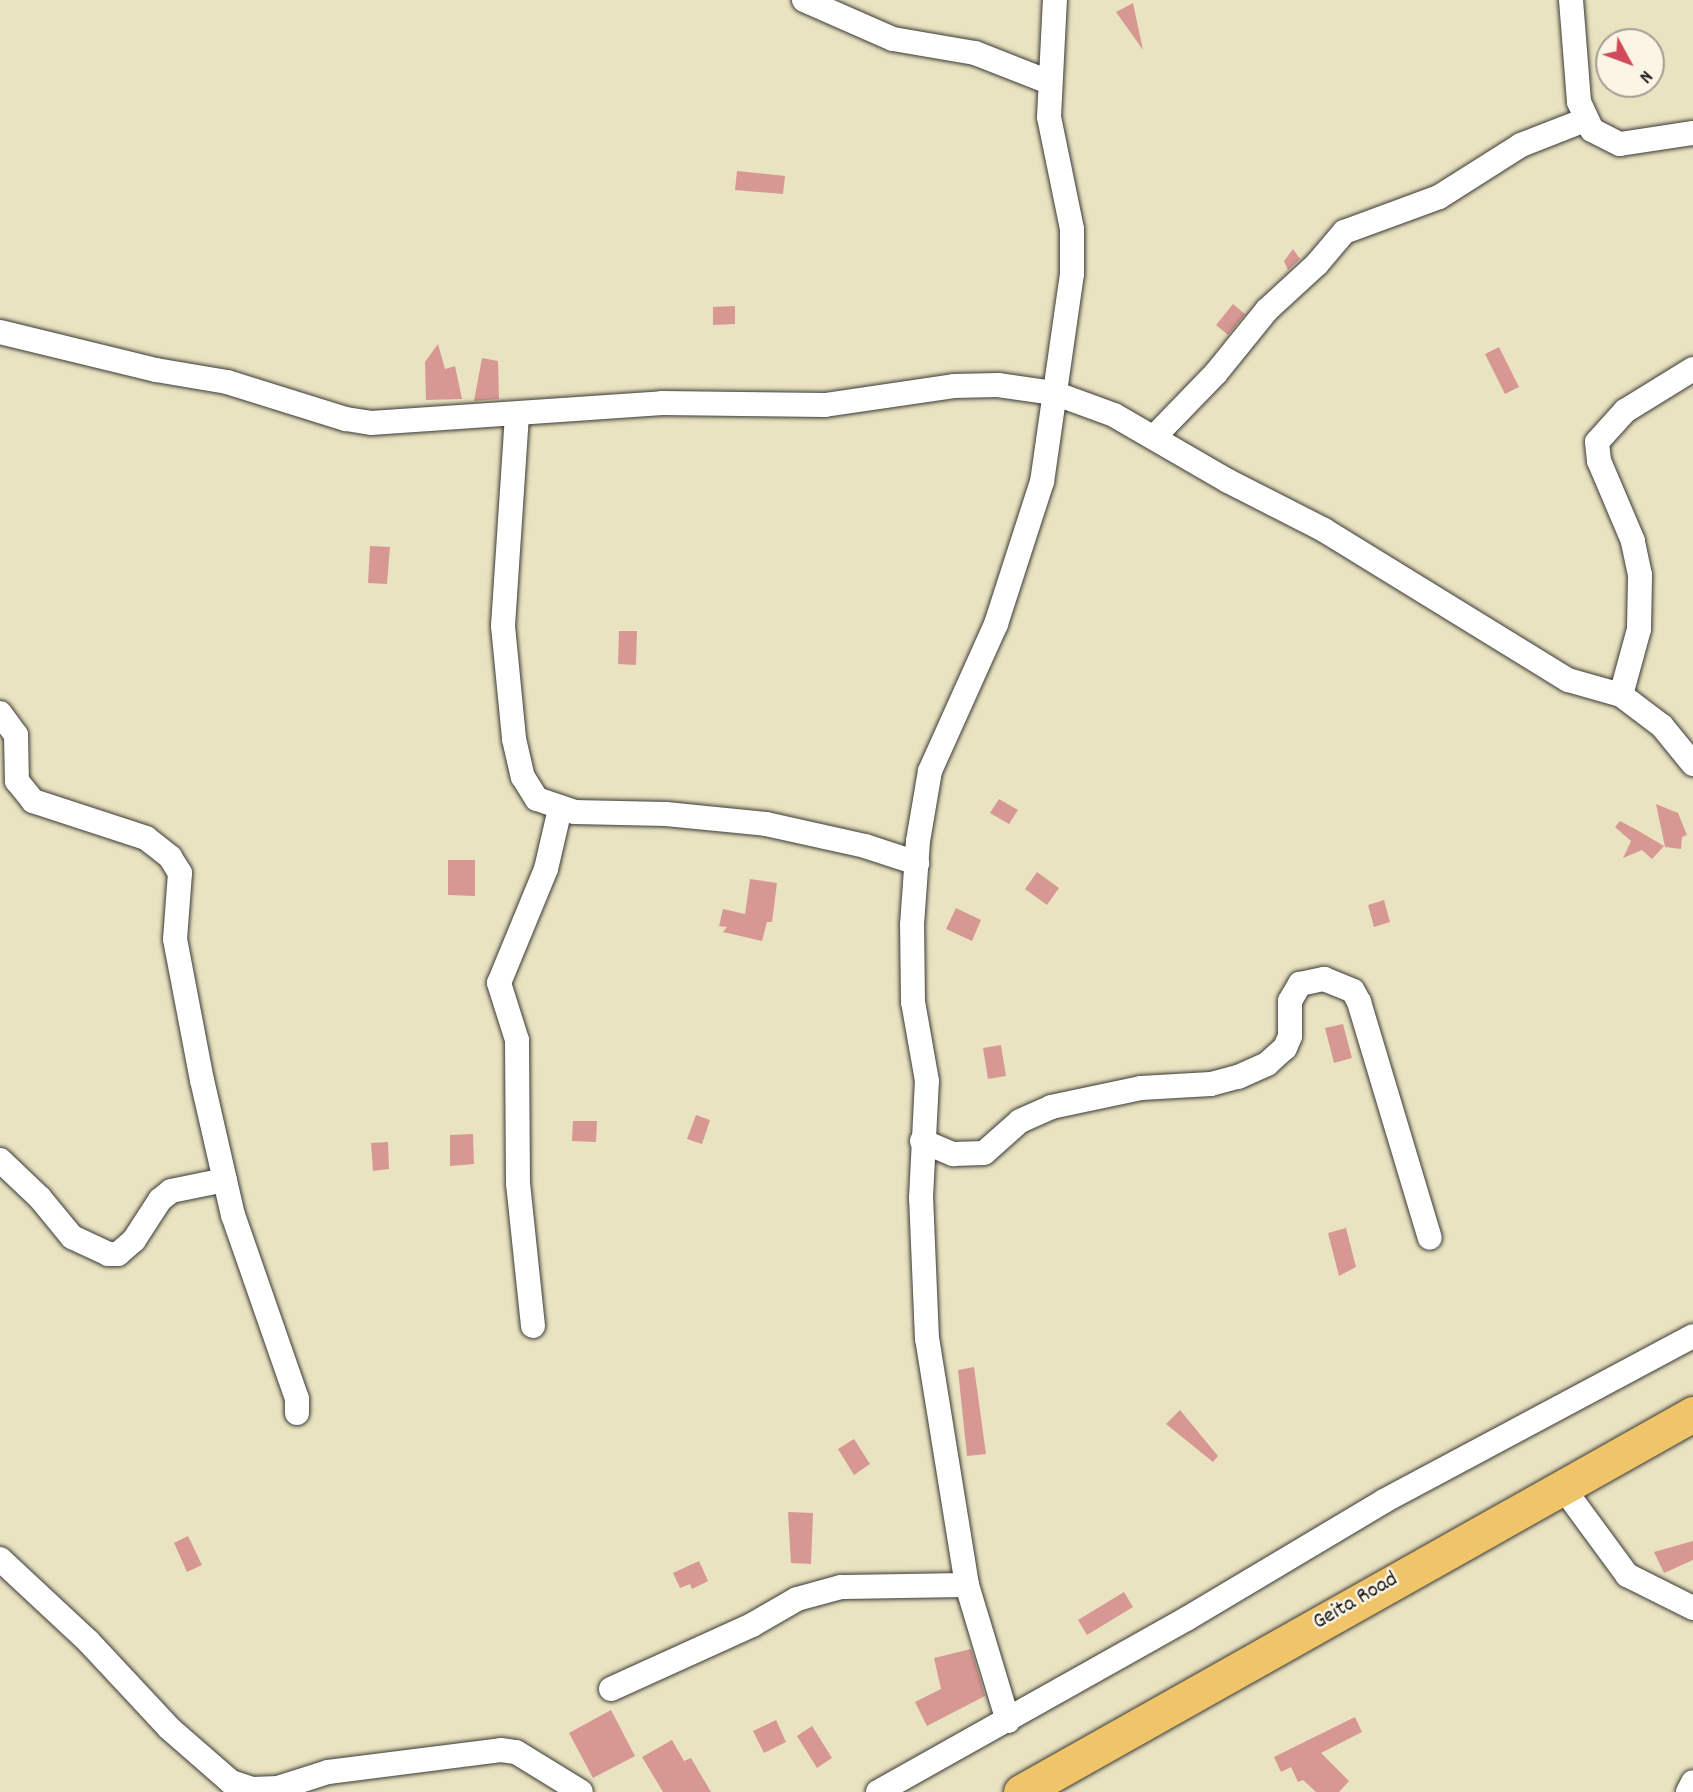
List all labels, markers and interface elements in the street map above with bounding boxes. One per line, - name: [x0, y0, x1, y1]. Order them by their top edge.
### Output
- north arrow: [1595, 28, 1665, 98]
- text: N: [1631, 63, 1658, 88]
- street label: Geita Road: [1309, 1567, 1403, 1637]

